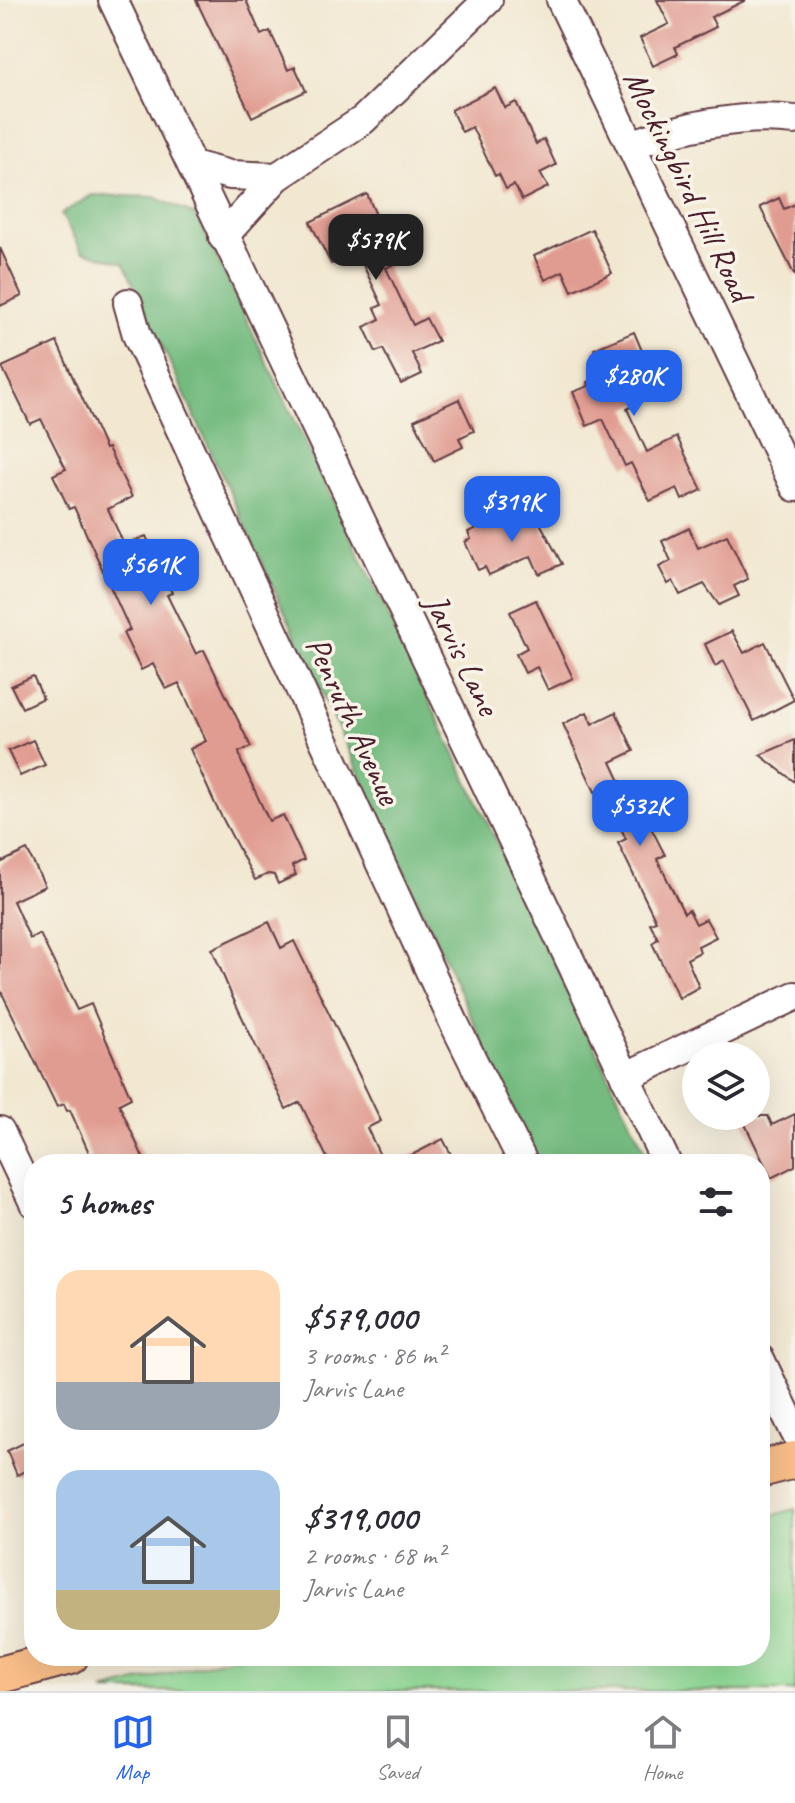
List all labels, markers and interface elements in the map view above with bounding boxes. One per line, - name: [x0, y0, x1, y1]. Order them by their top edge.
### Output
- street label: Mockingbird Hill Road: [614, 63, 765, 312]
- pin: $579K: [320, 214, 432, 282]
- text: $579K: [346, 223, 406, 256]
- pin: $280K: [578, 350, 690, 418]
- text: $280K: [604, 359, 664, 392]
- pin: $319K: [456, 476, 568, 544]
- text: $319K: [482, 485, 542, 518]
- pin: $561K: [95, 539, 207, 607]
- text: $561K: [121, 548, 181, 581]
- street label: Jarvis Lane: [414, 585, 512, 724]
- street label: Penruth Avenue: [296, 630, 412, 813]
- pin: $532K: [584, 780, 696, 848]
- text: $532K: [610, 789, 670, 822]
- map controls: [682, 1042, 770, 1130]
- button: layers: [682, 1042, 770, 1130]
- icon: filters: [694, 1180, 738, 1224]
- text: 5 homes: [56, 1181, 151, 1224]
- text: $579,000: [304, 1296, 417, 1339]
- icon: home: [120, 1302, 216, 1398]
- text: 3 rooms · 86 m²: [304, 1339, 445, 1372]
- text: Jarvis Lane: [304, 1372, 403, 1405]
- text: $319,000: [304, 1496, 417, 1539]
- icon: home: [120, 1502, 216, 1598]
- text: 2 rooms · 68 m²: [304, 1539, 445, 1572]
- text: Jarvis Lane: [304, 1572, 403, 1605]
- tab: Map: [111, 1710, 155, 1786]
- tab: Saved: [376, 1710, 420, 1786]
- tab: Home: [641, 1710, 685, 1786]

